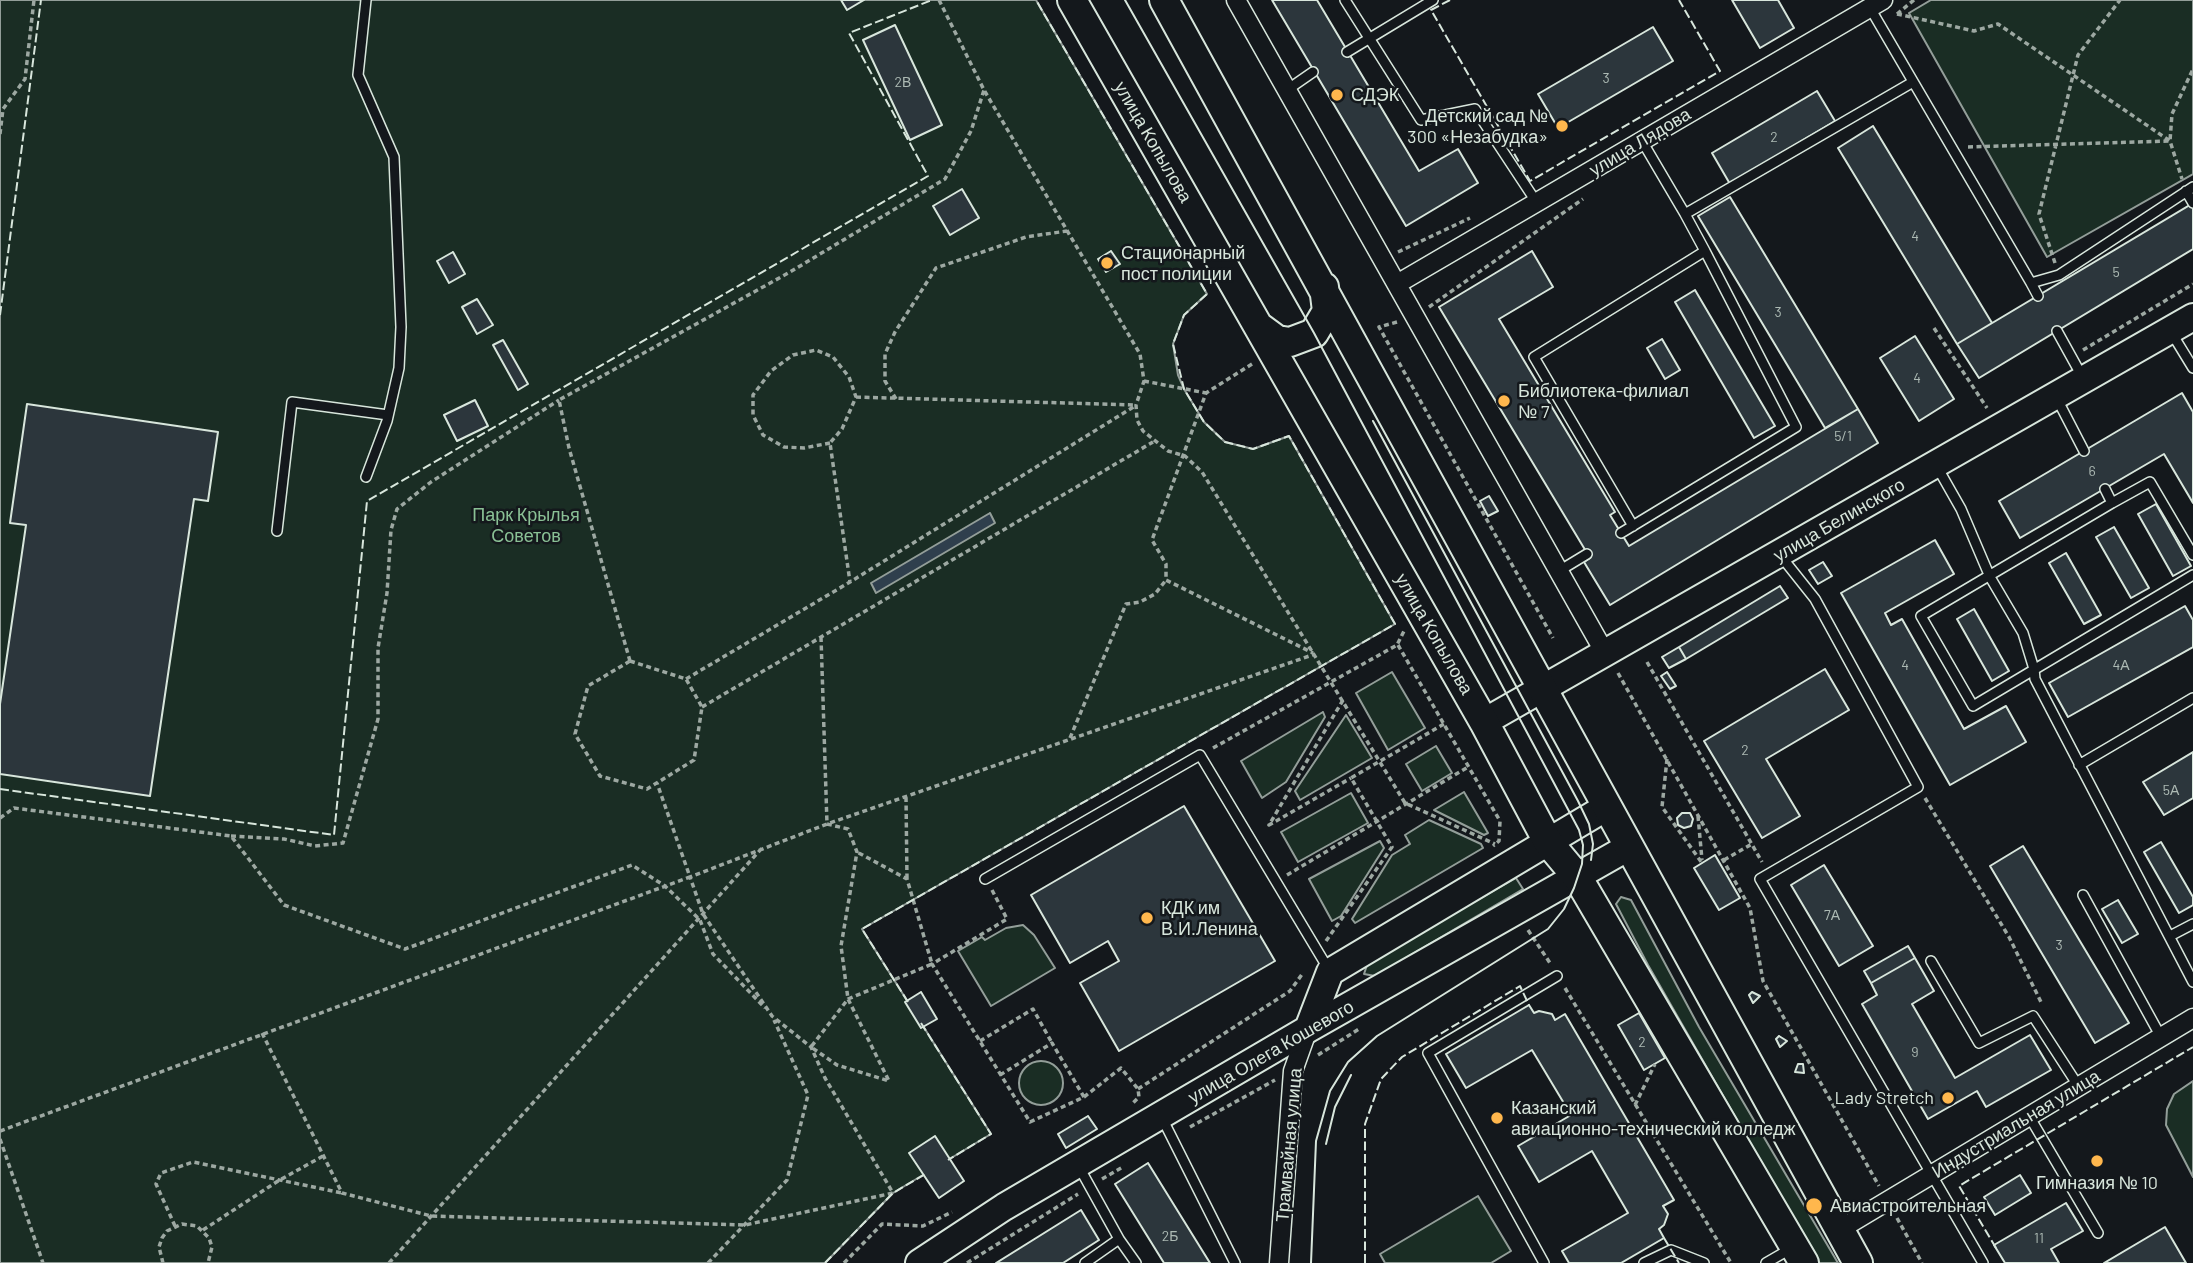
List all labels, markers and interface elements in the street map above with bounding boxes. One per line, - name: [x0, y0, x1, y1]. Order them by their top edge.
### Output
- house number: 3: [1602, 70, 1610, 86]
- house number: 2В: [895, 74, 911, 90]
- street label: улица Копылова: [1110, 78, 1196, 206]
- place label: СДЭК: [1351, 84, 1399, 106]
- marker: СДЭК: [1329, 87, 1345, 103]
- street label: улица Лядова: [1585, 103, 1695, 181]
- place label: Детский сад № 300 «Незабудка»: [1407, 105, 1548, 148]
- marker: Детский сад № 300 «Незабудка»: [1554, 118, 1570, 134]
- house number: 2: [1770, 129, 1778, 145]
- house number: 4: [1911, 228, 1919, 244]
- place label: Стационарный пост полиции: [1121, 242, 1245, 284]
- marker: Стационарный пост полиции: [1099, 255, 1115, 271]
- house number: 5: [2112, 264, 2120, 280]
- house number: 3: [1774, 304, 1782, 320]
- house number: 4: [1913, 370, 1921, 386]
- place label: Библиотека-филиал № 7: [1518, 380, 1689, 422]
- marker: Библиотека-филиал № 7: [1496, 393, 1512, 409]
- house number: 5/1: [1834, 428, 1852, 444]
- house number: 6: [2088, 463, 2096, 479]
- street label: улица Белинского: [1769, 474, 1909, 566]
- park label: Парк Крылья Советов: [472, 504, 580, 546]
- street label: улица Копылова: [1391, 570, 1477, 698]
- house number: 4: [1901, 657, 1909, 673]
- house number: 4А: [2112, 657, 2130, 673]
- house number: 2: [1741, 742, 1749, 758]
- house number: 5А: [2163, 782, 2179, 798]
- place label: КДК им В.И.Ленина: [1161, 897, 1258, 940]
- house number: 7А: [1824, 907, 1840, 923]
- marker: КДК им В.И.Ленина: [1139, 910, 1155, 926]
- house number: 3: [2055, 937, 2063, 953]
- street label: улица Олега Кошевого: [1184, 996, 1358, 1108]
- house number: 2: [1638, 1034, 1646, 1050]
- house number: 9: [1911, 1044, 1919, 1060]
- street label: Индустриальная улица: [1928, 1065, 2104, 1183]
- street label: Трамвайная улица: [1272, 1067, 1306, 1223]
- place label: Lady Stretch: [1835, 1087, 1934, 1109]
- marker: Lady Stretch: [1940, 1090, 1956, 1106]
- place label: Казанский авиационно-технический колледж: [1511, 1097, 1795, 1140]
- marker: Казанский авиационно-технический колледж: [1489, 1110, 1505, 1126]
- marker: Гимназия № 10: [2089, 1153, 2105, 1169]
- place label: Гимназия № 10: [2036, 1172, 2158, 1194]
- place label: Авиастроительная: [1830, 1195, 1986, 1217]
- marker: Авиастроительная: [1804, 1196, 1824, 1216]
- house number: 2Б: [1162, 1228, 1178, 1244]
- house number: 11: [2034, 1230, 2044, 1246]

